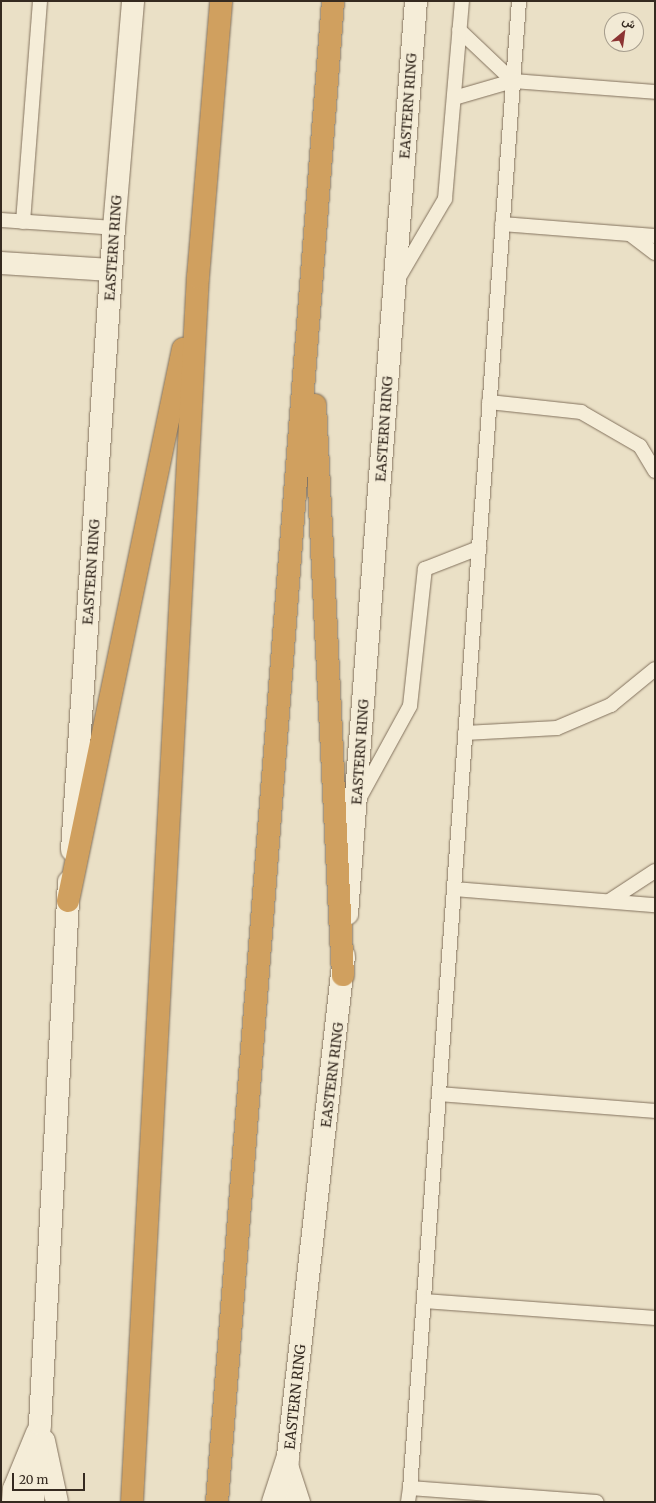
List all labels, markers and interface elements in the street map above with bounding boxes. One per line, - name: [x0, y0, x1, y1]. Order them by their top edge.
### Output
- north arrow: [604, 12, 644, 52]
- text: ش: [620, 13, 639, 32]
- street label: EASTERN RING: [396, 53, 420, 159]
- street label: EASTERN RING: [101, 195, 125, 301]
- street label: EASTERN RING: [372, 376, 396, 482]
- street label: EASTERN RING: [79, 519, 103, 625]
- street label: EASTERN RING: [348, 699, 372, 805]
- street label: EASTERN RING: [317, 1021, 347, 1129]
- street label: EASTERN RING: [281, 1344, 309, 1450]
- scale bar: [14, 1465, 87, 1491]
- text: 20 m: [19, 1472, 48, 1487]

